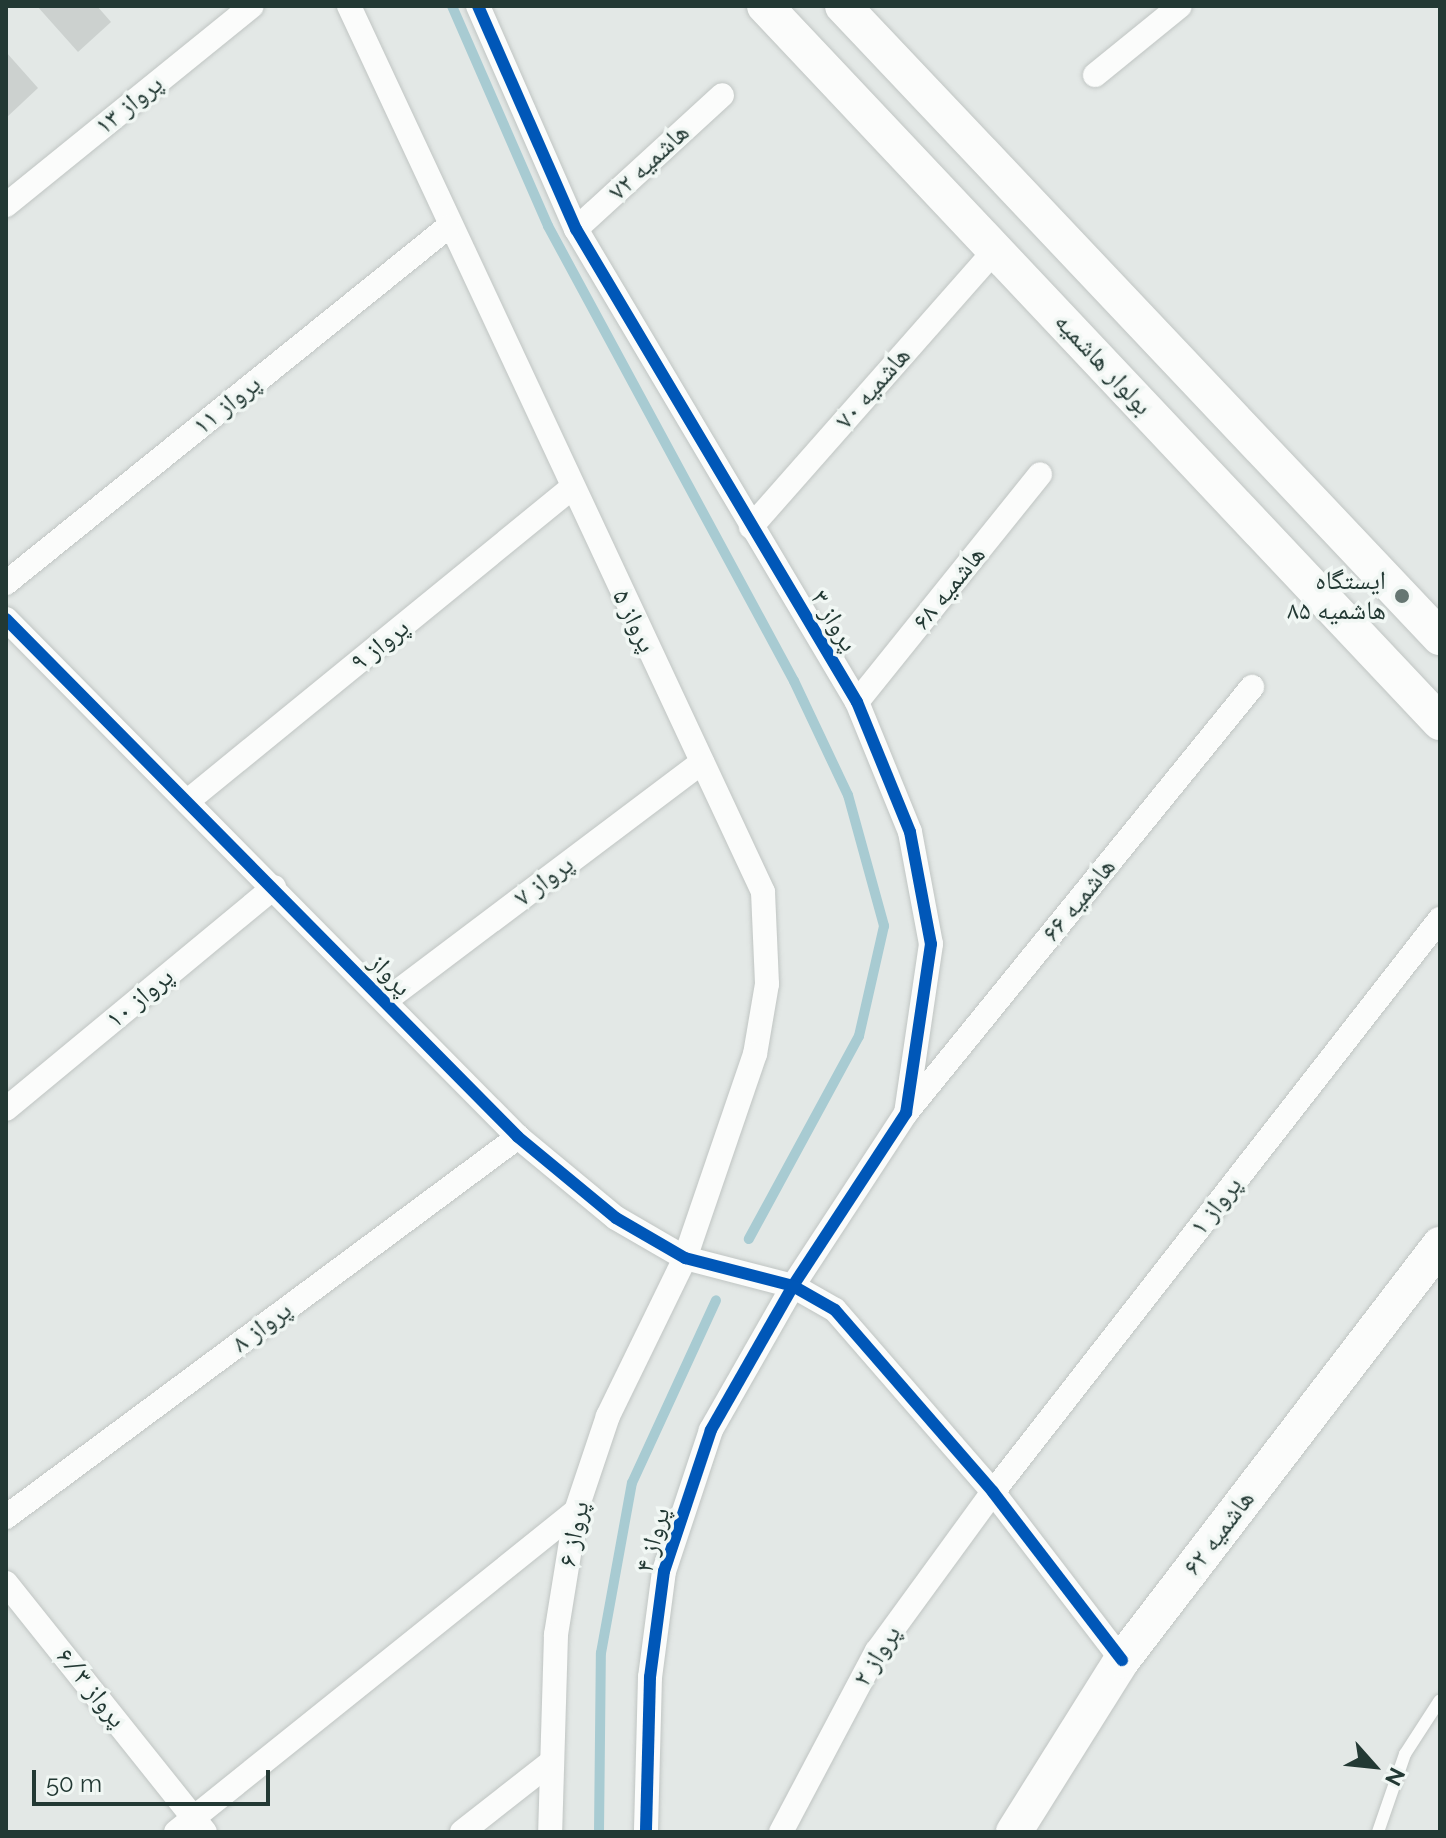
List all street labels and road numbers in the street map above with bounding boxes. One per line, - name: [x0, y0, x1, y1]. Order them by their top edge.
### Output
- street label: پرواز ۱۳: [89, 68, 169, 142]
- street label: هاشمیه ۷۲: [602, 117, 696, 207]
- street label: بولوار هاشمیه: [1048, 306, 1158, 422]
- street label: هاشمیه ۷۰: [829, 341, 917, 435]
- street label: پرواز ۱۱: [187, 368, 267, 442]
- street label: هاشمیه ۶۸: [906, 540, 992, 636]
- street label: پرواز ۵: [605, 584, 663, 658]
- street label: پرواز ۳: [804, 585, 864, 657]
- street label: پرواز ۹: [344, 612, 416, 678]
- street label: پرواز ۷: [508, 849, 580, 913]
- street label: هاشمیه ۶۶: [1036, 852, 1122, 948]
- street label: پرواز: [362, 947, 418, 1003]
- street label: پرواز ۱۰: [100, 961, 180, 1035]
- street label: پرواز ۱: [1183, 1170, 1249, 1242]
- street label: پرواز ۸: [226, 1295, 298, 1359]
- street label: هاشمیه ۶۲: [1177, 1484, 1261, 1582]
- street label: پرواز ۶: [552, 1498, 596, 1570]
- street label: پرواز ۴: [629, 1504, 677, 1576]
- street label: پرواز ۲: [846, 1620, 908, 1692]
- street label: پرواز ۶/۳: [49, 1642, 133, 1734]

